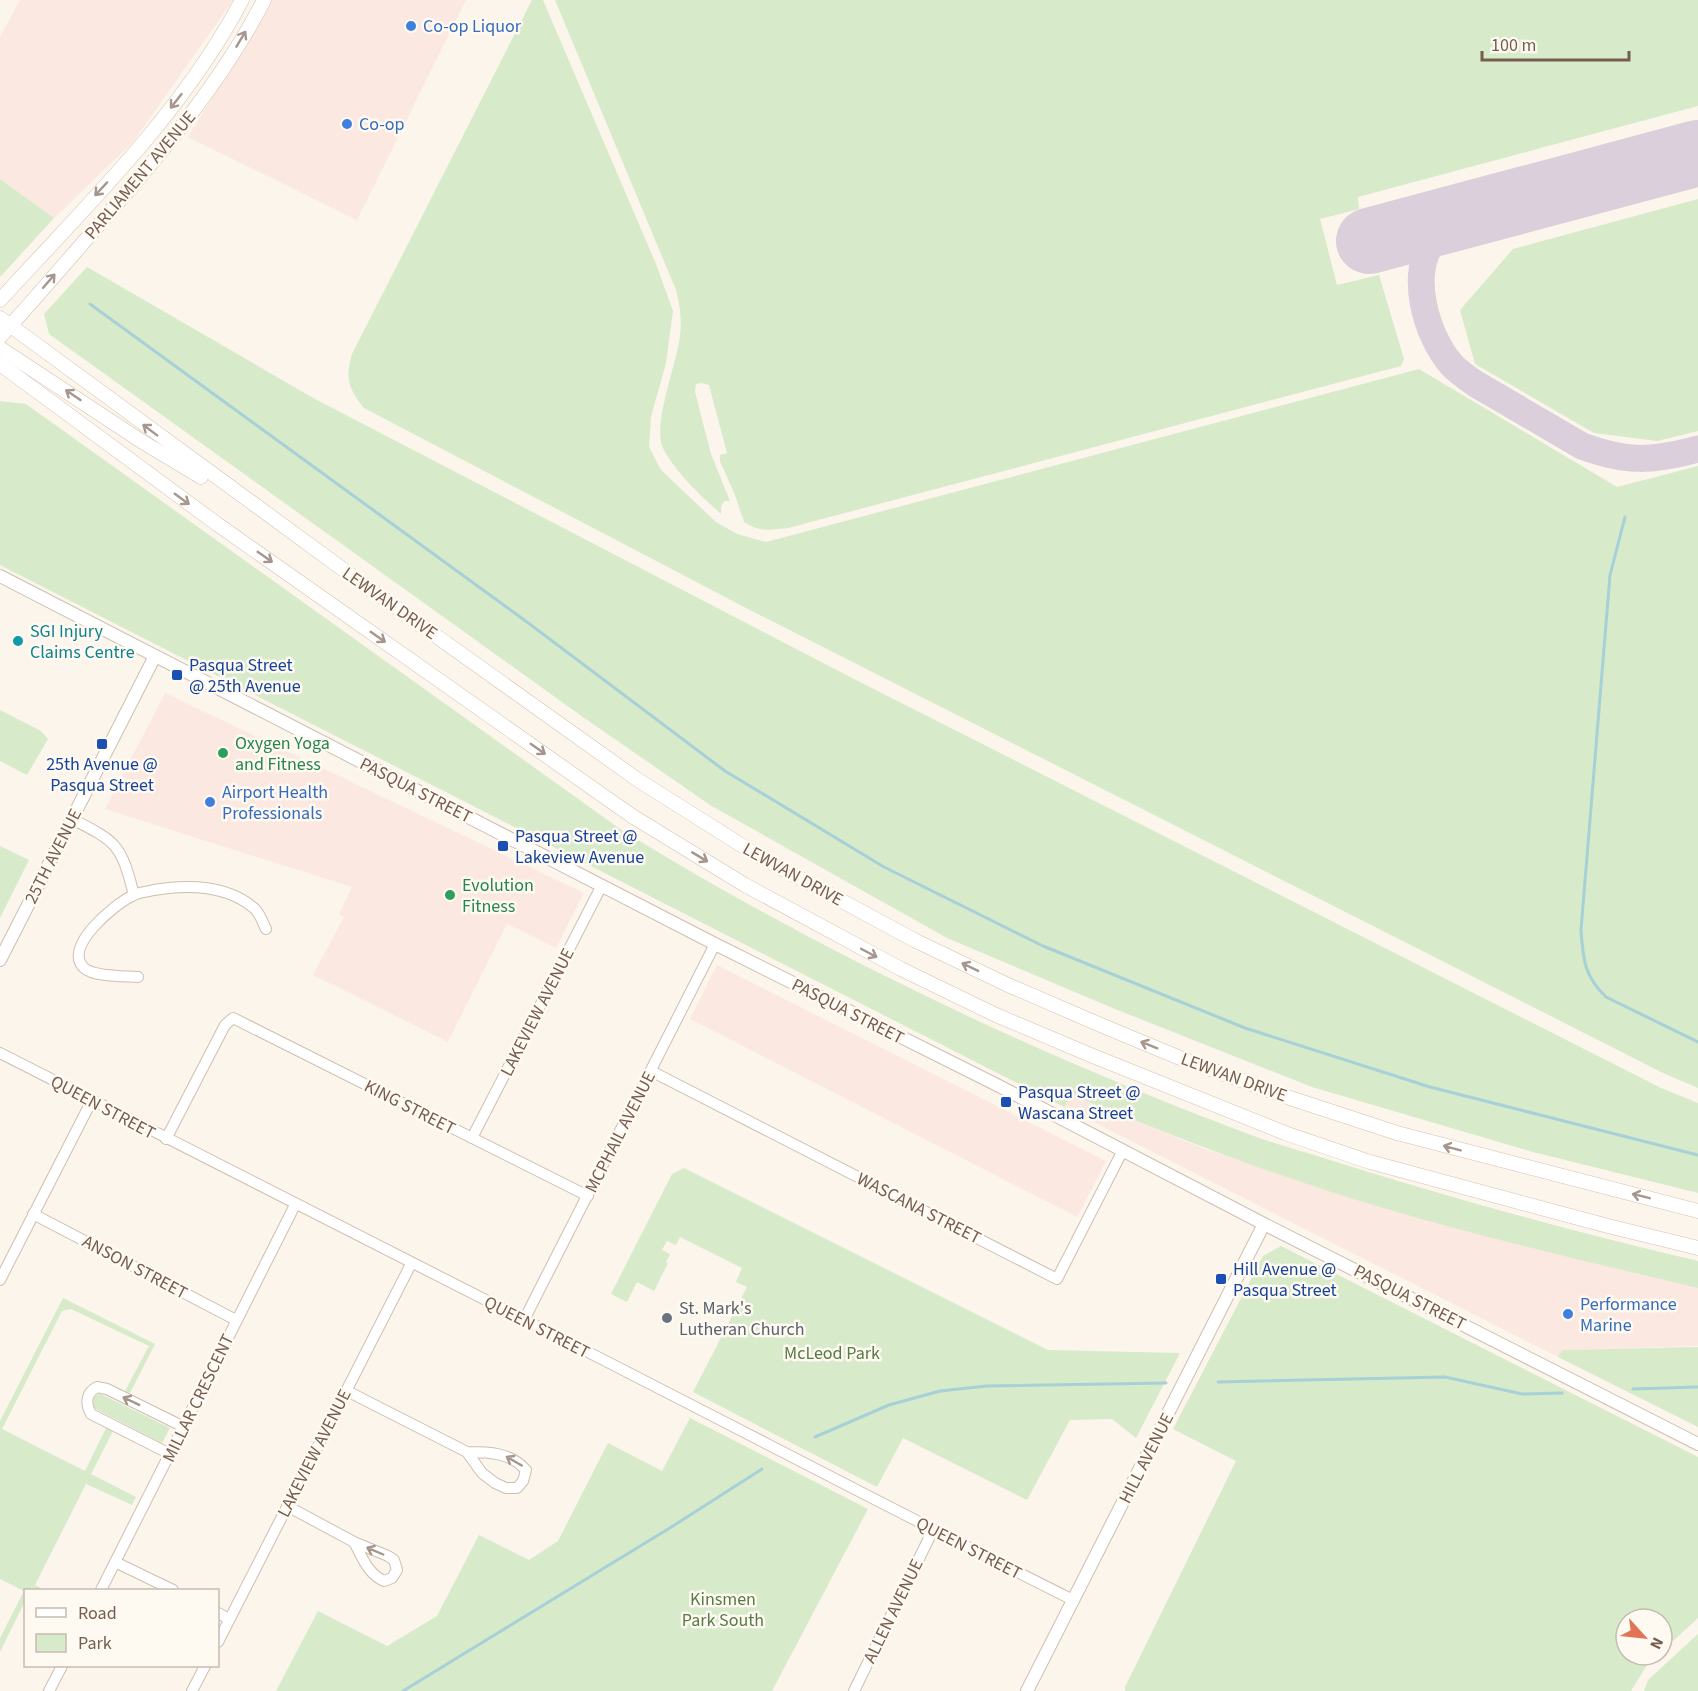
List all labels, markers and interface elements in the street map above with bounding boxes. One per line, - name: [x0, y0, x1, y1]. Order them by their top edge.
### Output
- place label: Co-op Liquor: [423, 14, 522, 39]
- marker: Co-op Liquor: [404, 19, 418, 33]
- scale bar: [1482, 24, 1629, 62]
- one-way arrow: [235, 31, 247, 48]
- text: 100 m: [1491, 33, 1536, 58]
- one-way arrow: [170, 93, 183, 109]
- street label: PARLIAMENT AVENUE: [79, 106, 202, 245]
- place label: Co-op: [359, 112, 405, 137]
- marker: Co-op: [340, 117, 354, 131]
- one-way arrow: [94, 181, 108, 196]
- one-way arrow: [42, 274, 56, 289]
- one-way arrow: [65, 389, 82, 401]
- one-way arrow: [143, 424, 159, 436]
- one-way arrow: [174, 492, 190, 505]
- one-way arrow: [256, 551, 273, 563]
- street label: LEWVAN DRIVE: [337, 561, 442, 646]
- place label: SGI Injury Claims Centre: [30, 619, 135, 665]
- one-way arrow: [370, 631, 386, 643]
- marker: SGI Injury Claims Centre: [11, 634, 25, 648]
- place label: Pasqua Street @ 25th Avenue: [189, 653, 301, 699]
- marker: Pasqua Street @ 25th Avenue: [170, 668, 184, 682]
- place label: Oxygen Yoga and Fitness: [235, 731, 330, 777]
- marker: 25th Avenue @ Pasqua Street: [95, 737, 109, 751]
- one-way arrow: [529, 743, 545, 755]
- marker: Oxygen Yoga and Fitness: [216, 746, 230, 760]
- street label: PASQUA STREET: [355, 751, 477, 830]
- place label: 25th Avenue @ Pasqua Street: [46, 752, 158, 798]
- place label: Airport Health Professionals: [222, 780, 328, 826]
- marker: Airport Health Professionals: [203, 795, 217, 809]
- street label: 25TH AVENUE: [19, 804, 88, 908]
- place label: Pasqua Street @ Lakeview Avenue: [515, 824, 644, 870]
- street label: LEWVAN DRIVE: [738, 837, 847, 912]
- marker: Pasqua Street @ Lakeview Avenue: [496, 839, 510, 853]
- one-way arrow: [691, 852, 708, 864]
- place label: Evolution Fitness: [462, 873, 534, 919]
- marker: Evolution Fitness: [443, 888, 457, 902]
- street label: LAKEVIEW AVENUE: [494, 944, 581, 1081]
- one-way arrow: [860, 948, 878, 959]
- one-way arrow: [962, 960, 980, 972]
- street label: PASQUA STREET: [787, 972, 909, 1051]
- one-way arrow: [1140, 1039, 1158, 1050]
- street label: LEWVAN DRIVE: [1177, 1047, 1290, 1108]
- street label: MCPHAIL AVENUE: [579, 1067, 662, 1197]
- street label: QUEEN STREET: [46, 1069, 160, 1146]
- street label: KING STREET: [360, 1074, 460, 1141]
- place label: Pasqua Street @ Wascana Street: [1018, 1080, 1140, 1126]
- marker: Pasqua Street @ Wascana Street: [999, 1095, 1013, 1109]
- one-way arrow: [1443, 1142, 1462, 1154]
- street label: WASCANA STREET: [852, 1166, 986, 1251]
- one-way arrow: [1632, 1190, 1651, 1202]
- street label: ANSON STREET: [78, 1229, 192, 1306]
- place label: Hill Avenue @ Pasqua Street: [1233, 1257, 1337, 1303]
- street label: PASQUA STREET: [1349, 1258, 1471, 1337]
- marker: Hill Avenue @ Pasqua Street: [1214, 1272, 1228, 1286]
- street label: QUEEN STREET: [480, 1290, 594, 1365]
- place label: Performance Marine: [1580, 1292, 1677, 1338]
- place label: St. Mark's Lutheran Church: [679, 1296, 804, 1342]
- marker: Performance Marine: [1561, 1307, 1575, 1321]
- marker: St. Mark's Lutheran Church: [660, 1311, 674, 1325]
- street label: MILLAR CRESCENT: [157, 1330, 240, 1466]
- park label: McLeod Park: [784, 1341, 880, 1366]
- street label: LAKEVIEW AVENUE: [271, 1385, 358, 1522]
- one-way arrow: [123, 1394, 141, 1406]
- street label: HILL AVENUE: [1113, 1409, 1180, 1508]
- one-way arrow: [506, 1455, 523, 1467]
- street label: QUEEN STREET: [912, 1511, 1026, 1586]
- one-way arrow: [367, 1545, 385, 1556]
- street label: ALLEN AVENUE: [857, 1555, 929, 1667]
- park label: Kinsmen Park South: [682, 1587, 764, 1633]
- legend: [24, 1589, 219, 1667]
- text: Road: [78, 1601, 117, 1626]
- north arrow: [1614, 1607, 1674, 1667]
- text: Park: [78, 1631, 112, 1656]
- text: N: [1644, 1634, 1669, 1653]

